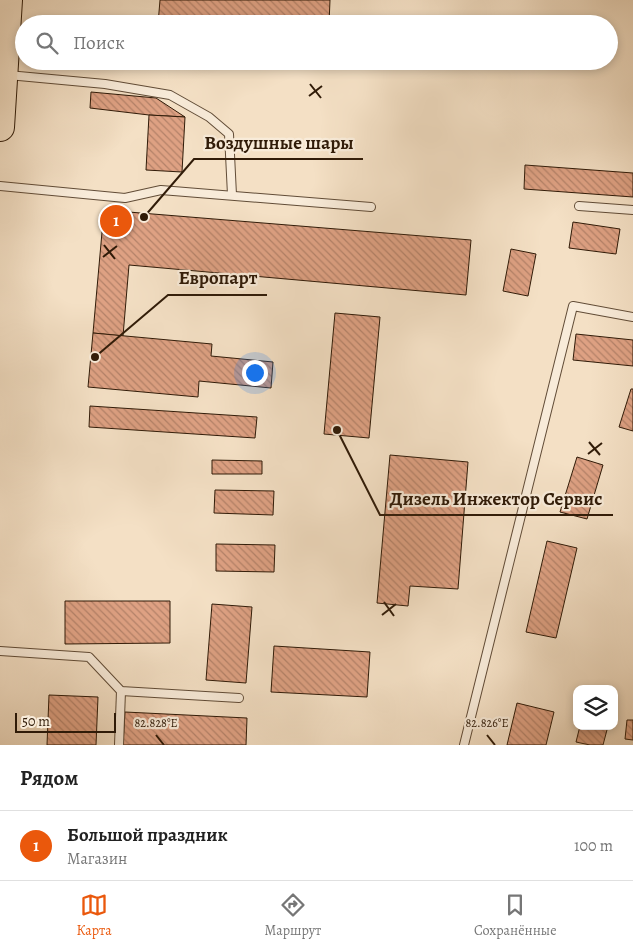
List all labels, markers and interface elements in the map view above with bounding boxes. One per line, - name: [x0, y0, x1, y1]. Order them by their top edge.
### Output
- search box: [15, 15, 618, 70]
- icon: search: [33, 29, 61, 57]
- text: Поиск: [73, 30, 125, 56]
- callout: Воздушные шары: [194, 125, 363, 159]
- text: Воздушные шары: [204, 130, 354, 156]
- pin: 1: [100, 202, 132, 240]
- callout: Европарт: [168, 261, 267, 295]
- text: Европарт: [179, 265, 258, 291]
- your location: [242, 360, 268, 386]
- callout: Дизель Инжектор Сервис: [380, 481, 613, 515]
- text: Дизель Инжектор Сервис: [390, 486, 602, 512]
- map controls: [573, 685, 618, 730]
- button: layers: [573, 685, 618, 730]
- scale bar: [15, 710, 116, 733]
- text: 50 m: [22, 712, 50, 731]
- text: 82.828°E: [134, 715, 178, 731]
- text: 82.826°E: [466, 715, 508, 731]
- text: Рядом: [20, 764, 78, 792]
- text: Большой праздник: [67, 822, 228, 848]
- text: 1: [33, 835, 39, 857]
- text: 100 m: [574, 835, 613, 857]
- text: Магазин: [67, 848, 127, 870]
- tab: Карта: [76, 891, 112, 940]
- tab: Маршрут: [265, 891, 321, 940]
- tab: Сохранённые: [474, 891, 557, 940]

